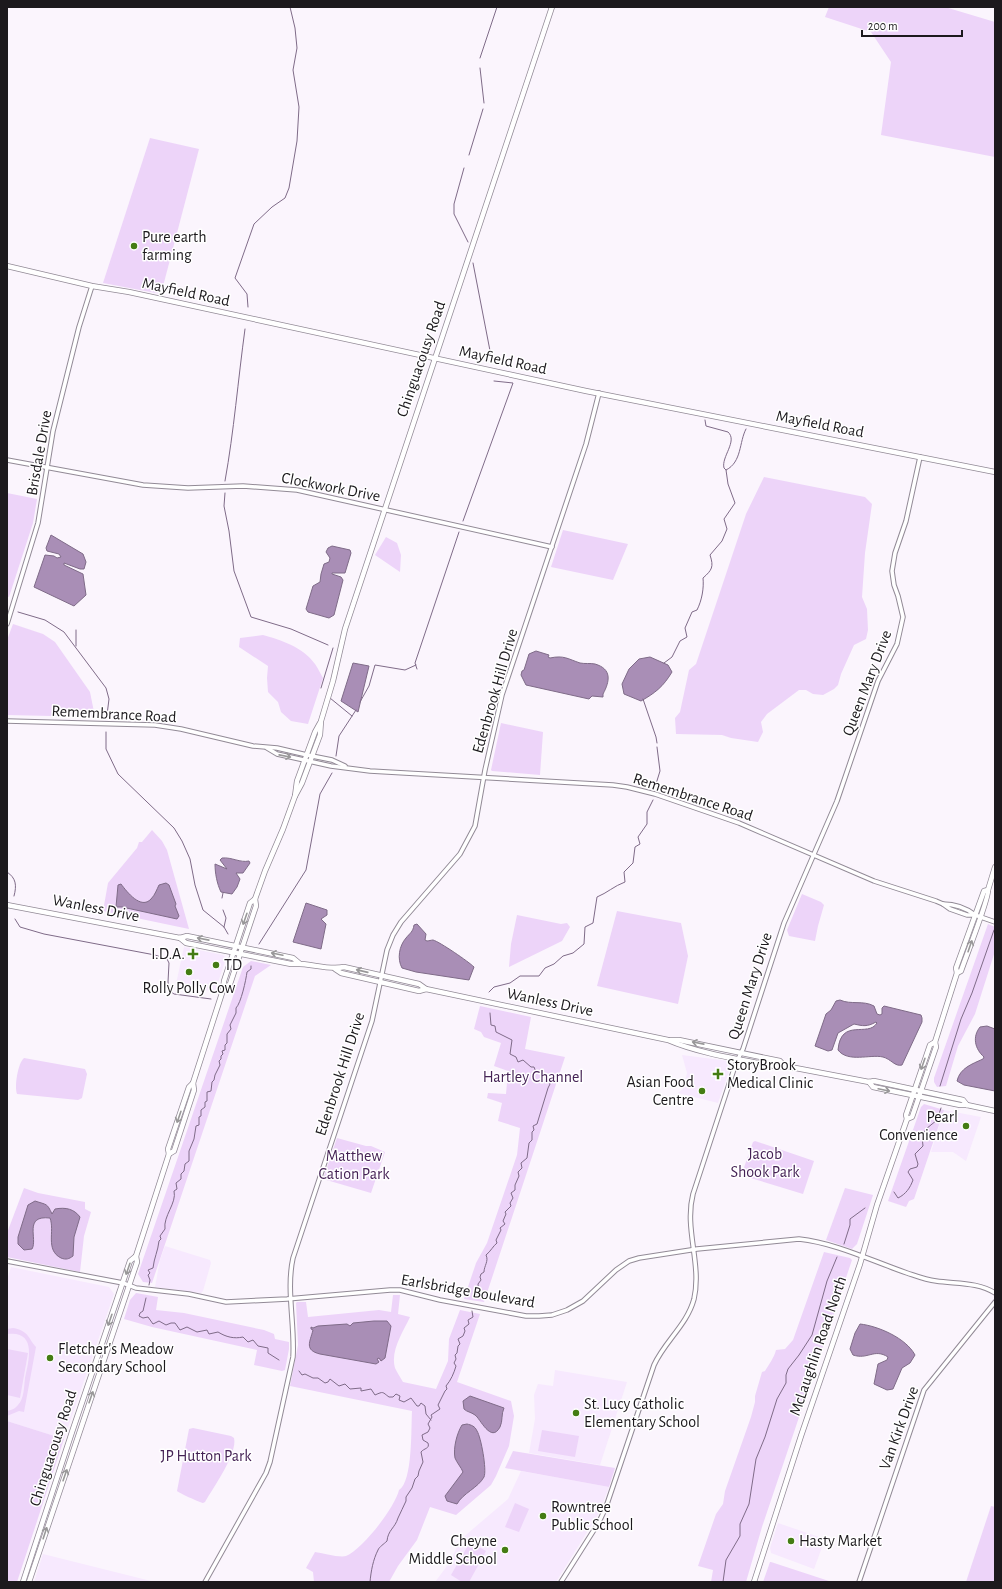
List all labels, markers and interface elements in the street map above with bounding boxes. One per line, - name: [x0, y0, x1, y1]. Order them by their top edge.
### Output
- scale bar: [862, 12, 962, 38]
- text: 200 m: [868, 20, 898, 32]
- place label: Pure earth farming: [142, 229, 206, 263]
- marker: Pure earth farming: [129, 241, 139, 251]
- street label: Mayfield Road: [140, 275, 231, 310]
- street label: Chinguacousy Road: [394, 299, 449, 419]
- street label: Mayfield Road: [457, 343, 548, 378]
- street label: Mayfield Road: [774, 408, 865, 441]
- street label: Brisdale Drive: [24, 409, 54, 497]
- street label: Clockwork Drive: [280, 470, 382, 504]
- street label: Edenbrook Hill Drive: [470, 627, 520, 755]
- street label: Queen Mary Drive: [839, 628, 895, 738]
- street label: Remembrance Road: [51, 703, 177, 725]
- one-way arrow: [278, 752, 291, 760]
- street label: Remembrance Road: [631, 770, 755, 824]
- street label: Wanless Drive: [51, 892, 141, 924]
- one-way arrow: [241, 912, 248, 925]
- street label: Queen Mary Drive: [725, 930, 776, 1042]
- one-way arrow: [197, 935, 210, 943]
- one-way arrow: [967, 939, 974, 952]
- place label: I.D.A.: [151, 946, 185, 962]
- marker: I.D.A.: [188, 949, 198, 959]
- one-way arrow: [271, 950, 284, 958]
- place label: TD: [224, 957, 242, 973]
- marker: TD: [211, 960, 221, 970]
- one-way arrow: [356, 966, 369, 974]
- marker: Rolly Polly Cow: [184, 967, 194, 977]
- place label: Rolly Polly Cow: [143, 980, 236, 997]
- street label: Wanless Drive: [505, 985, 595, 1019]
- street label: Edenbrook Hill Drive: [313, 1010, 367, 1138]
- one-way arrow: [692, 1039, 705, 1047]
- place label: StoryBrook Medical Clinic: [727, 1057, 813, 1091]
- one-way arrow: [918, 1058, 926, 1070]
- marker: StoryBrook Medical Clinic: [712, 1068, 724, 1080]
- park label: Hartley Channel: [483, 1069, 583, 1086]
- place label: Asian Food Centre: [626, 1074, 694, 1108]
- marker: Asian Food Centre: [697, 1086, 707, 1096]
- one-way arrow: [878, 1086, 891, 1094]
- place label: Pearl Convenience: [879, 1109, 958, 1143]
- one-way arrow: [174, 1111, 182, 1123]
- marker: Pearl Convenience: [961, 1121, 971, 1131]
- park label: Jacob Shook Park: [731, 1146, 800, 1180]
- park label: Matthew Cation Park: [319, 1148, 390, 1182]
- one-way arrow: [123, 1262, 131, 1274]
- street label: Earlsbridge Boulevard: [400, 1271, 536, 1311]
- street label: McLaughlin Road North: [787, 1274, 849, 1418]
- one-way arrow: [106, 1314, 113, 1327]
- place label: Fletcher's Meadow Secondary School: [58, 1341, 174, 1376]
- marker: Fletcher's Meadow Secondary School: [45, 1353, 55, 1363]
- street label: Van Kirk Drive: [877, 1384, 921, 1472]
- street label: Chinguacousy Road: [27, 1388, 80, 1509]
- one-way arrow: [88, 1391, 95, 1404]
- place label: St. Lucy Catholic Elementary School: [584, 1396, 700, 1431]
- marker: St. Lucy Catholic Elementary School: [571, 1408, 581, 1418]
- park label: JP Hutton Park: [160, 1448, 252, 1464]
- one-way arrow: [61, 1469, 69, 1481]
- place label: Rowntree Public School: [551, 1499, 633, 1533]
- marker: Rowntree Public School: [538, 1511, 548, 1521]
- one-way arrow: [42, 1527, 49, 1540]
- place label: Cheyne Middle School: [409, 1533, 497, 1567]
- place label: Hasty Market: [799, 1533, 882, 1550]
- marker: Hasty Market: [786, 1536, 796, 1546]
- marker: Cheyne Middle School: [500, 1545, 510, 1555]

